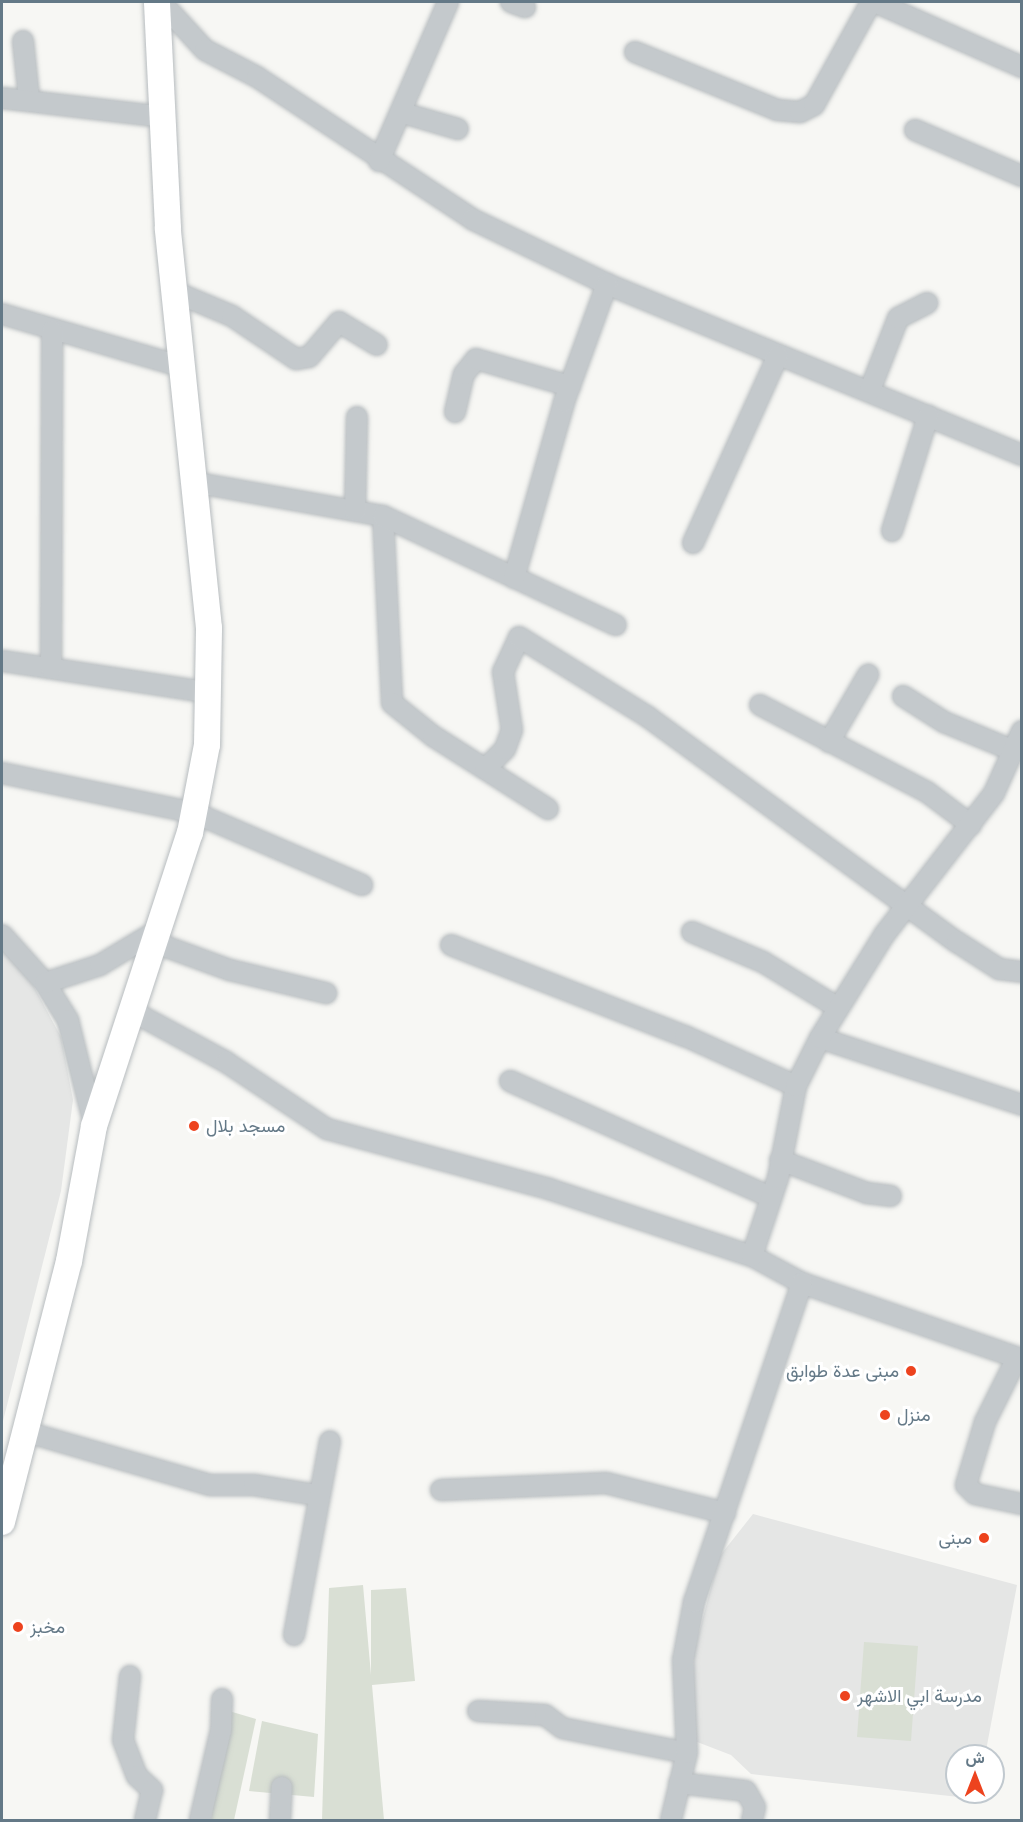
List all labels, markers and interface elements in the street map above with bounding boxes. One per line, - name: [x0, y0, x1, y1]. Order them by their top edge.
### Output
- place label: مسجد بلال: [206, 1115, 285, 1137]
- marker: مسجد بلال: [187, 1119, 201, 1133]
- place label: مبنى عدة طوابق: [786, 1360, 899, 1382]
- marker: مبنى عدة طوابق: [904, 1364, 918, 1378]
- place label: منزل: [897, 1404, 931, 1426]
- marker: منزل: [878, 1408, 892, 1422]
- place label: مبنى: [938, 1527, 972, 1549]
- marker: مبنى: [977, 1531, 991, 1545]
- place label: مخبز: [30, 1616, 65, 1638]
- marker: مخبز: [11, 1620, 25, 1634]
- place label: مدرسة ابي الاشهر: [857, 1685, 982, 1707]
- marker: مدرسة ابي الاشهر: [838, 1689, 852, 1703]
- north arrow: [945, 1744, 1005, 1804]
- text: ش: [965, 1749, 985, 1766]

